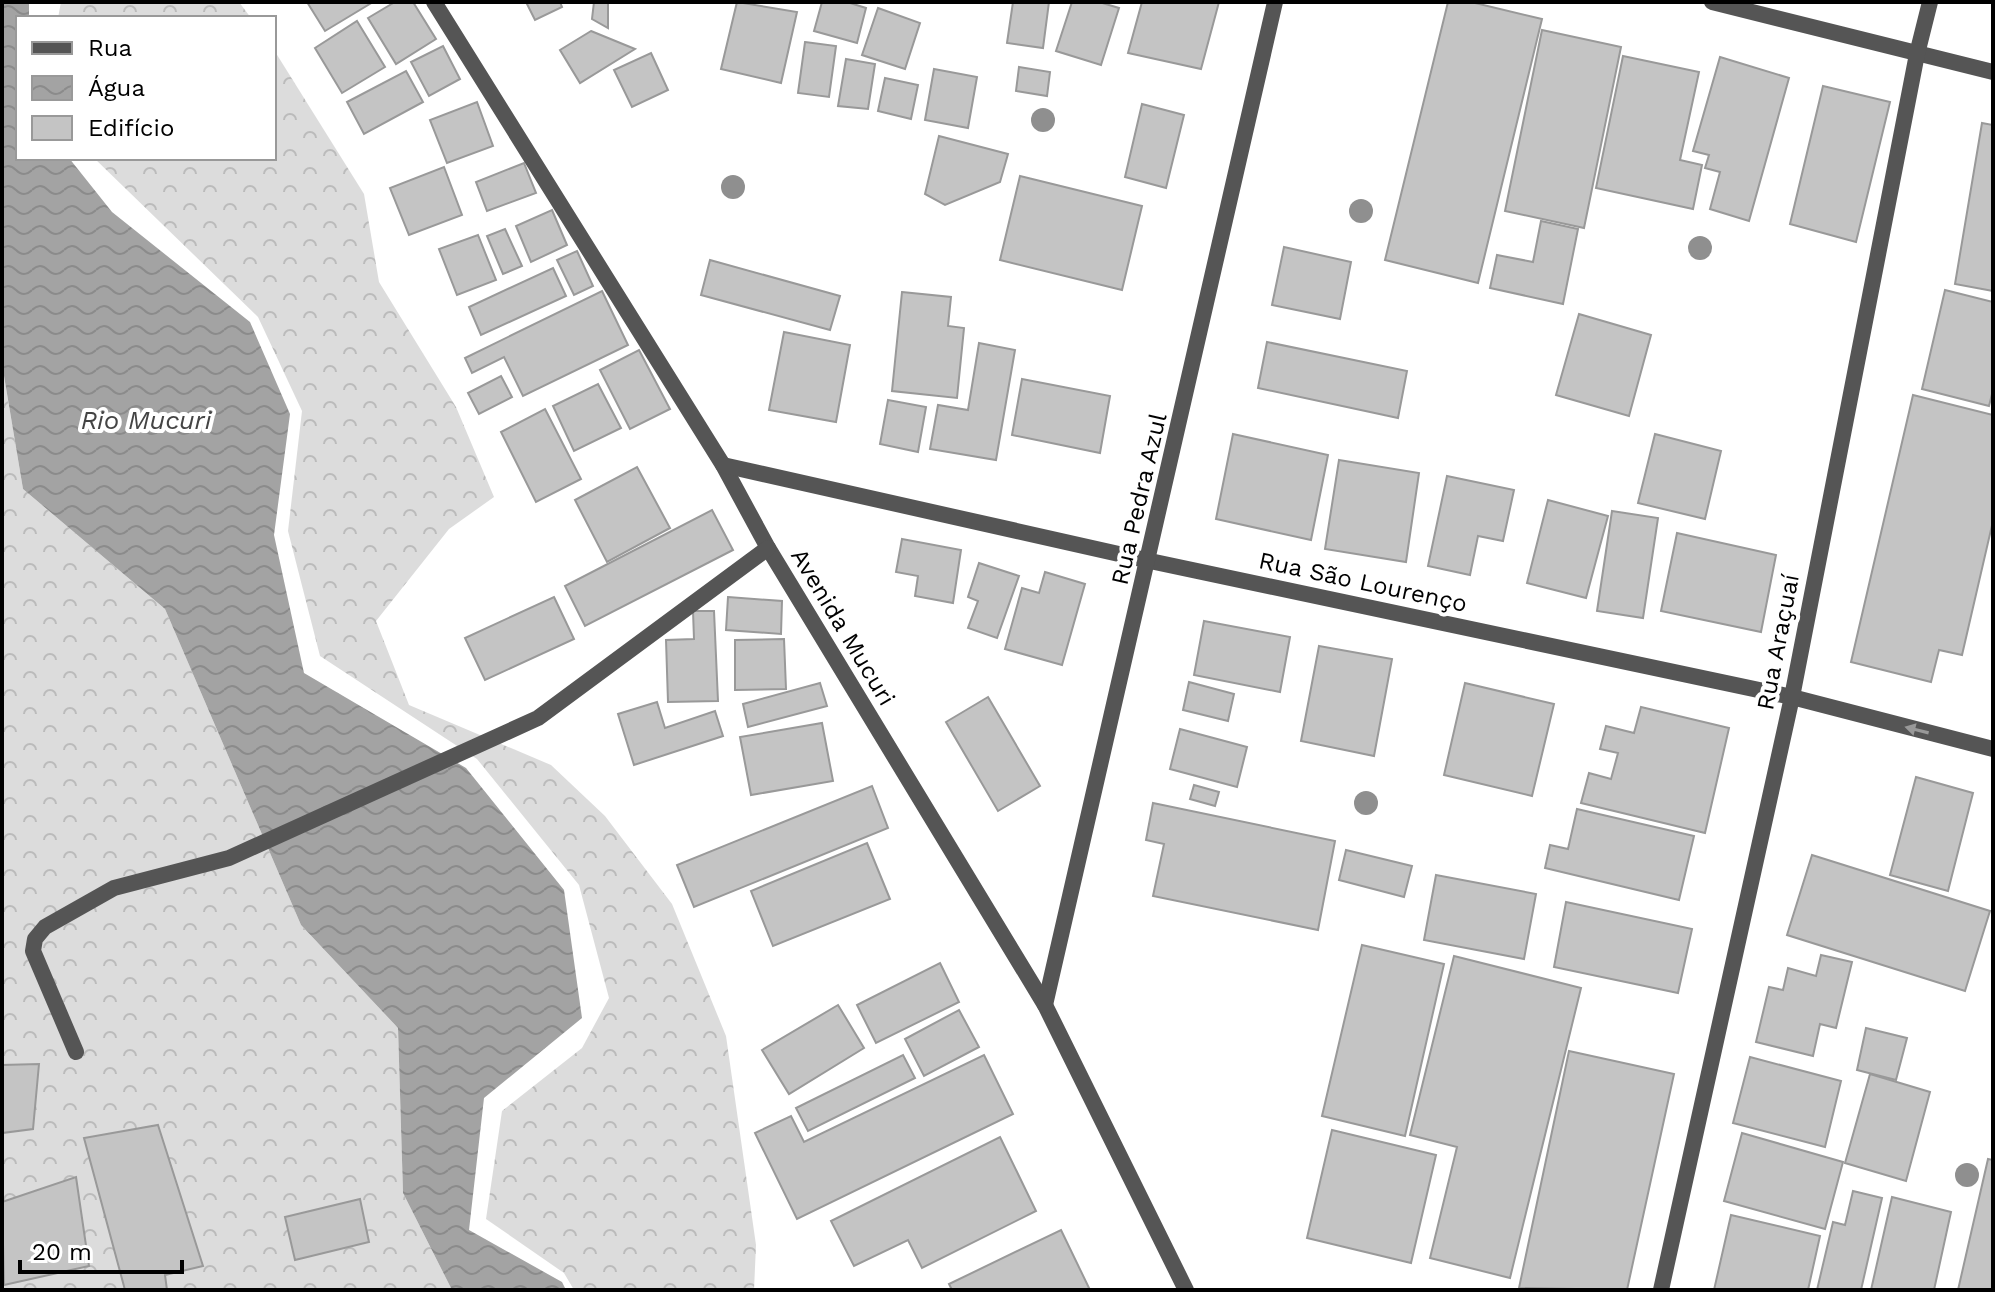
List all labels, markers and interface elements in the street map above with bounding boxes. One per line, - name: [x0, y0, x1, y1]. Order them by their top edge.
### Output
- legend: [16, 16, 276, 160]
- text: Rua: [88, 34, 132, 62]
- text: Água: [88, 74, 145, 102]
- text: Edifício: [88, 114, 174, 142]
- water label: Rio Mucuri: [81, 405, 213, 435]
- street label: Rua Pedra Azul: [1106, 410, 1173, 588]
- street label: Avenida Mucuri: [785, 543, 901, 711]
- street label: Rua São Lourenço: [1256, 546, 1470, 618]
- street label: Rua Araçuaí: [1751, 572, 1805, 712]
- one-way arrow: [1905, 723, 1930, 735]
- scale bar: [20, 1224, 182, 1274]
- text: 20 m: [32, 1238, 92, 1266]

